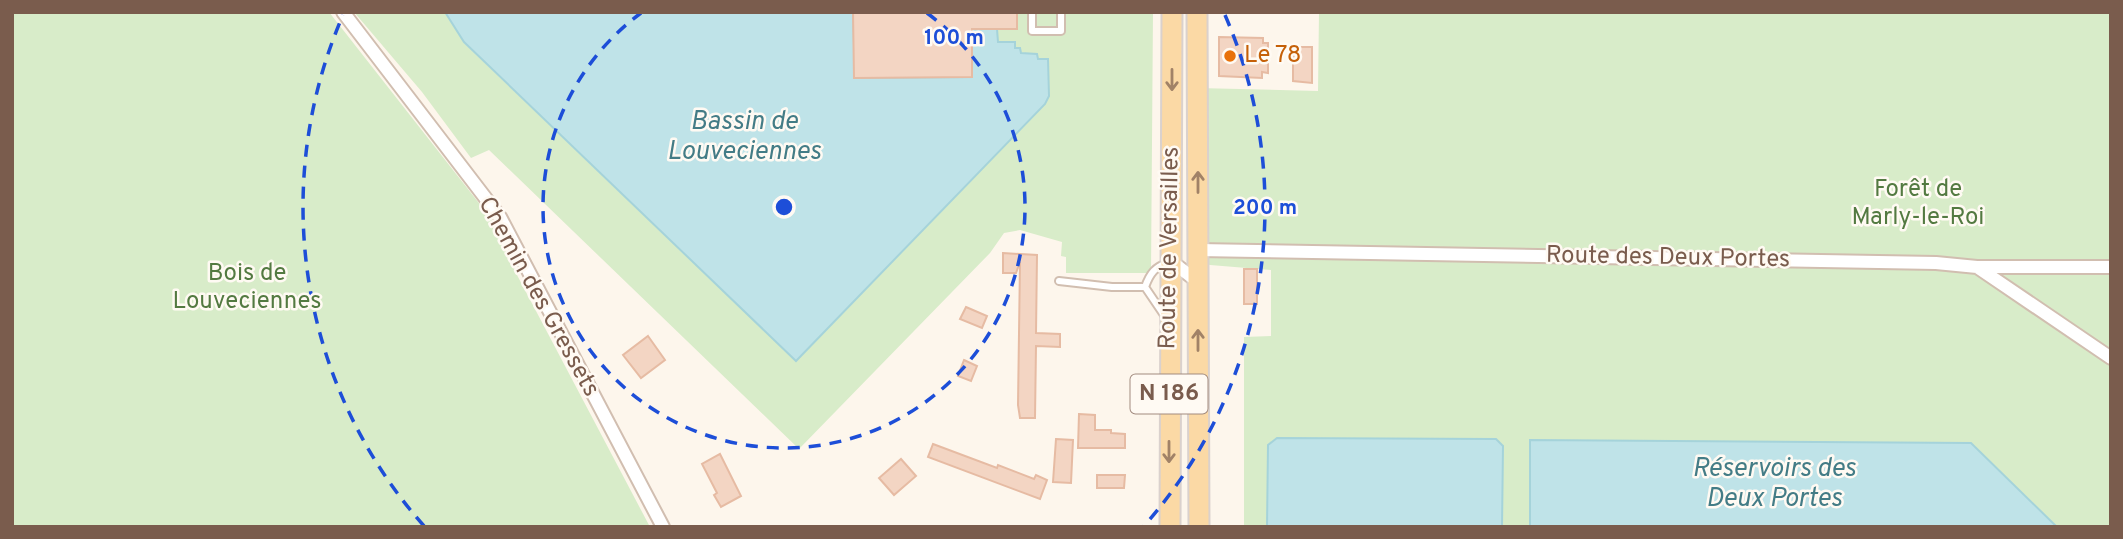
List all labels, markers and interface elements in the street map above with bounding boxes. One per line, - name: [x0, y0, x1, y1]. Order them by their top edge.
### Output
- text: 100 m: [924, 25, 984, 52]
- place label: Le 78: [1244, 41, 1301, 71]
- marker: Le 78: [1222, 48, 1238, 64]
- one-way arrow: [1165, 69, 1179, 92]
- water label: Bassin de Louveciennes: [667, 106, 822, 169]
- street label: Route de Versailles: [1153, 146, 1187, 350]
- one-way arrow: [1191, 171, 1205, 194]
- park label: Forêt de Marly-le-Roi: [1852, 175, 1984, 233]
- street label: Chemin des Gressets: [471, 192, 605, 402]
- centre of rings: [772, 195, 796, 219]
- text: 200 m: [1233, 195, 1297, 222]
- street label: Route des Deux Portes: [1546, 241, 1790, 275]
- park label: Bois de Louveciennes: [173, 259, 321, 317]
- one-way arrow: [1191, 329, 1205, 352]
- road number: N 186: [1130, 374, 1208, 414]
- one-way arrow: [1162, 440, 1176, 463]
- water label: Réservoirs des Deux Portes: [1692, 453, 1857, 516]

